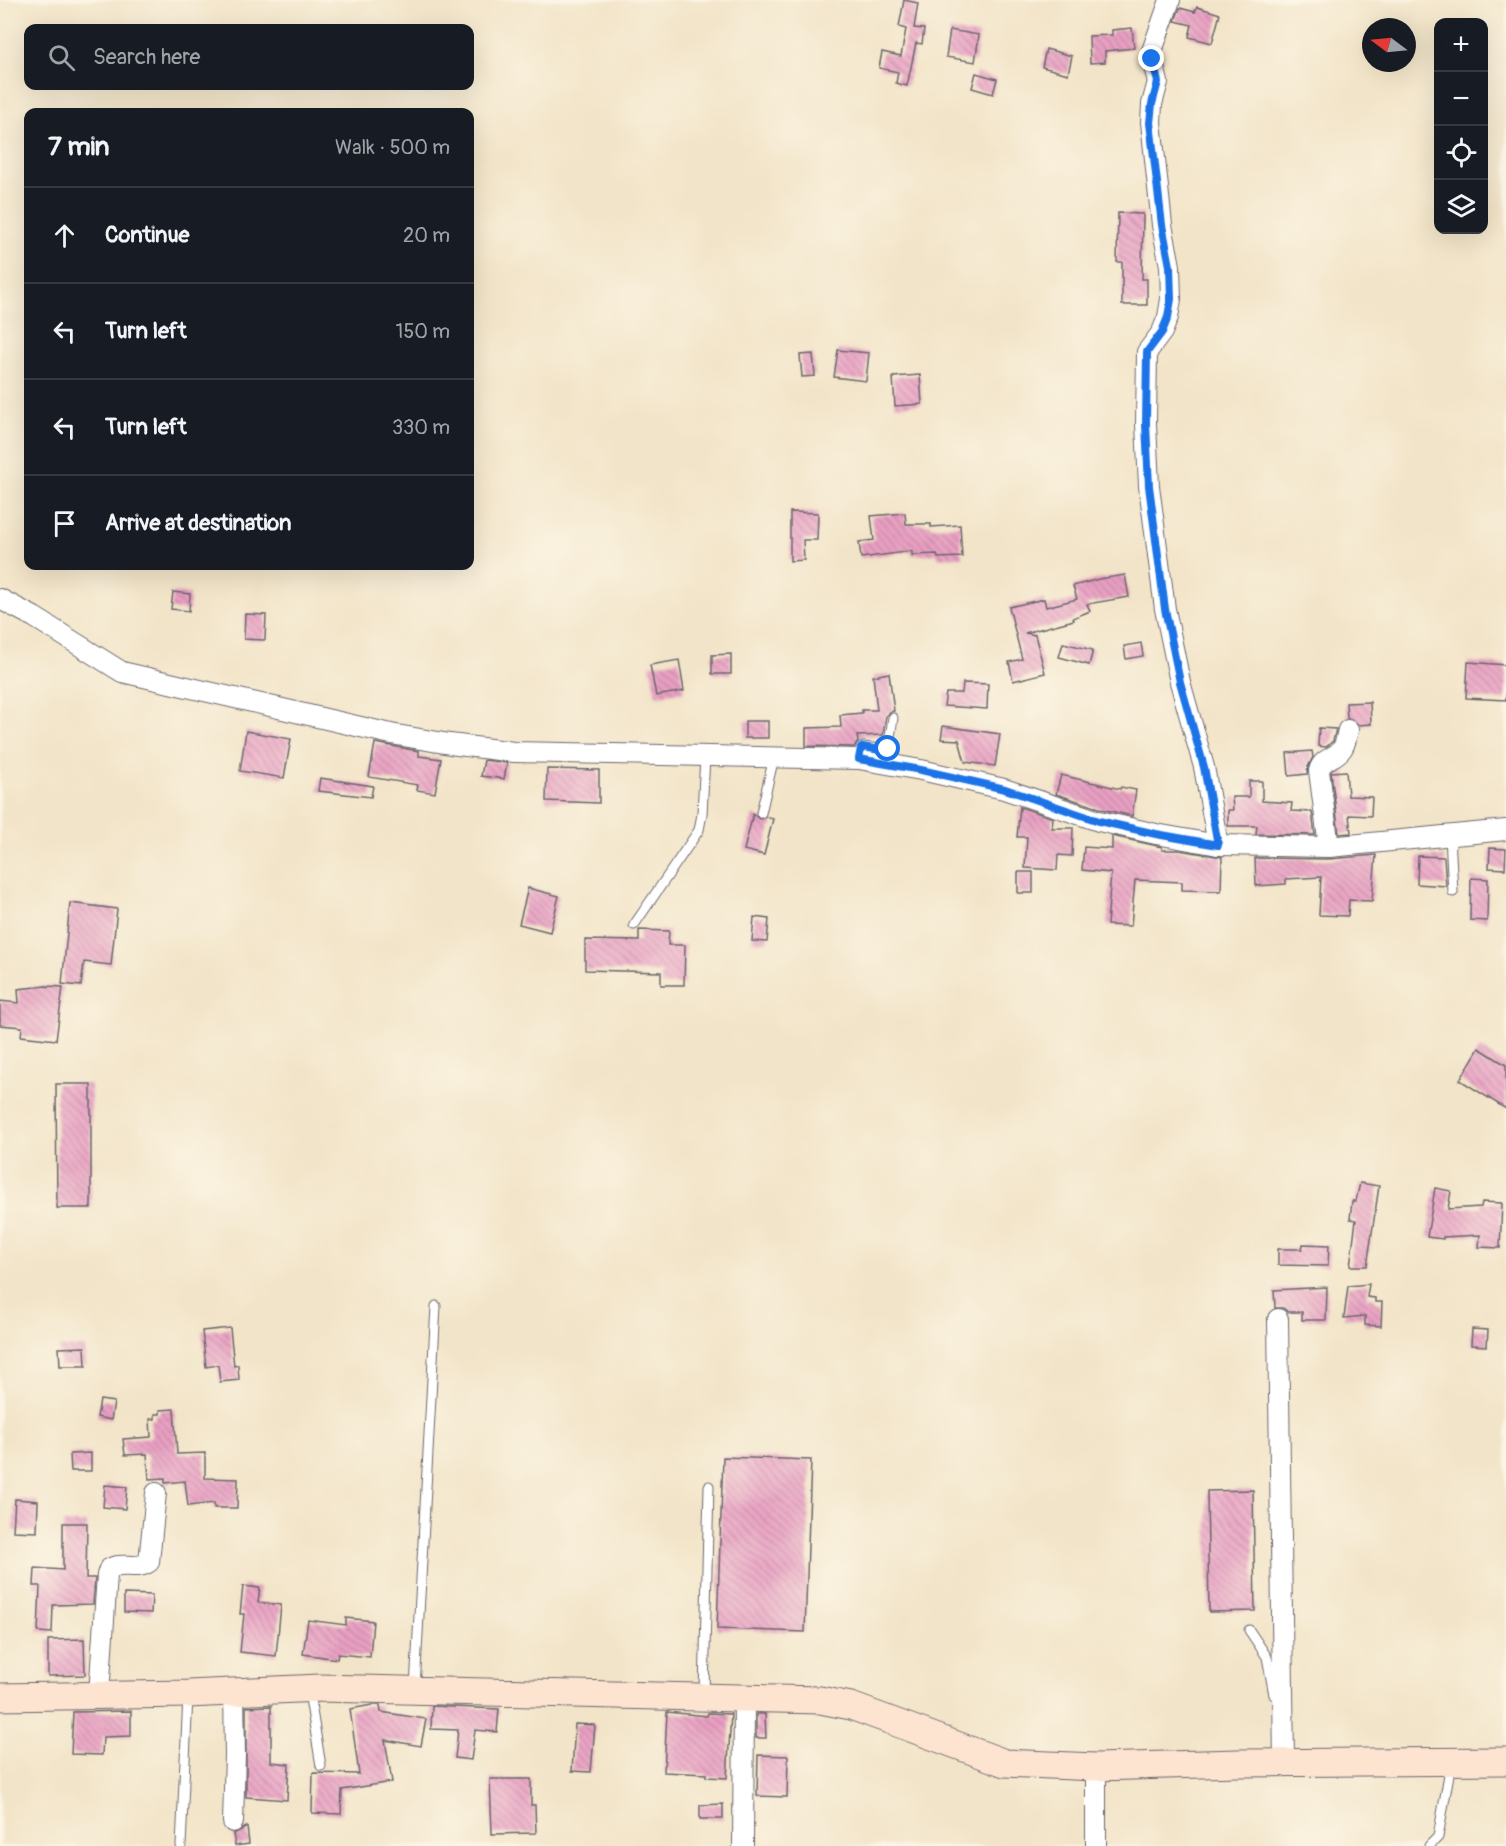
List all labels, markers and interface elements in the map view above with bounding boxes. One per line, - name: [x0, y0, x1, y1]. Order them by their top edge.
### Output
- north arrow: [1362, 18, 1416, 72]
- map controls: [1434, 18, 1488, 234]
- button: +: [1434, 18, 1488, 72]
- search box: [24, 24, 474, 90]
- icon: search: [45, 41, 78, 74]
- text: Search here: [93, 43, 200, 71]
- route end: [1138, 45, 1164, 71]
- button: −: [1434, 72, 1488, 126]
- button: locate: [1434, 126, 1488, 180]
- text: 7 min: [48, 131, 110, 163]
- text: Walk · 500 m: [335, 135, 450, 160]
- button: layers: [1434, 180, 1488, 234]
- icon: ahead: [48, 219, 81, 252]
- text: Continue: [105, 221, 189, 249]
- text: 20 m: [403, 223, 450, 248]
- icon: left: [48, 315, 81, 348]
- text: Turn left: [105, 317, 187, 345]
- text: 150 m: [396, 319, 450, 344]
- icon: left: [48, 411, 81, 444]
- text: Turn left: [105, 413, 187, 441]
- text: 330 m: [392, 415, 450, 440]
- icon: arrive: [48, 507, 81, 540]
- text: Arrive at destination: [105, 509, 291, 537]
- route start: [874, 735, 900, 761]

